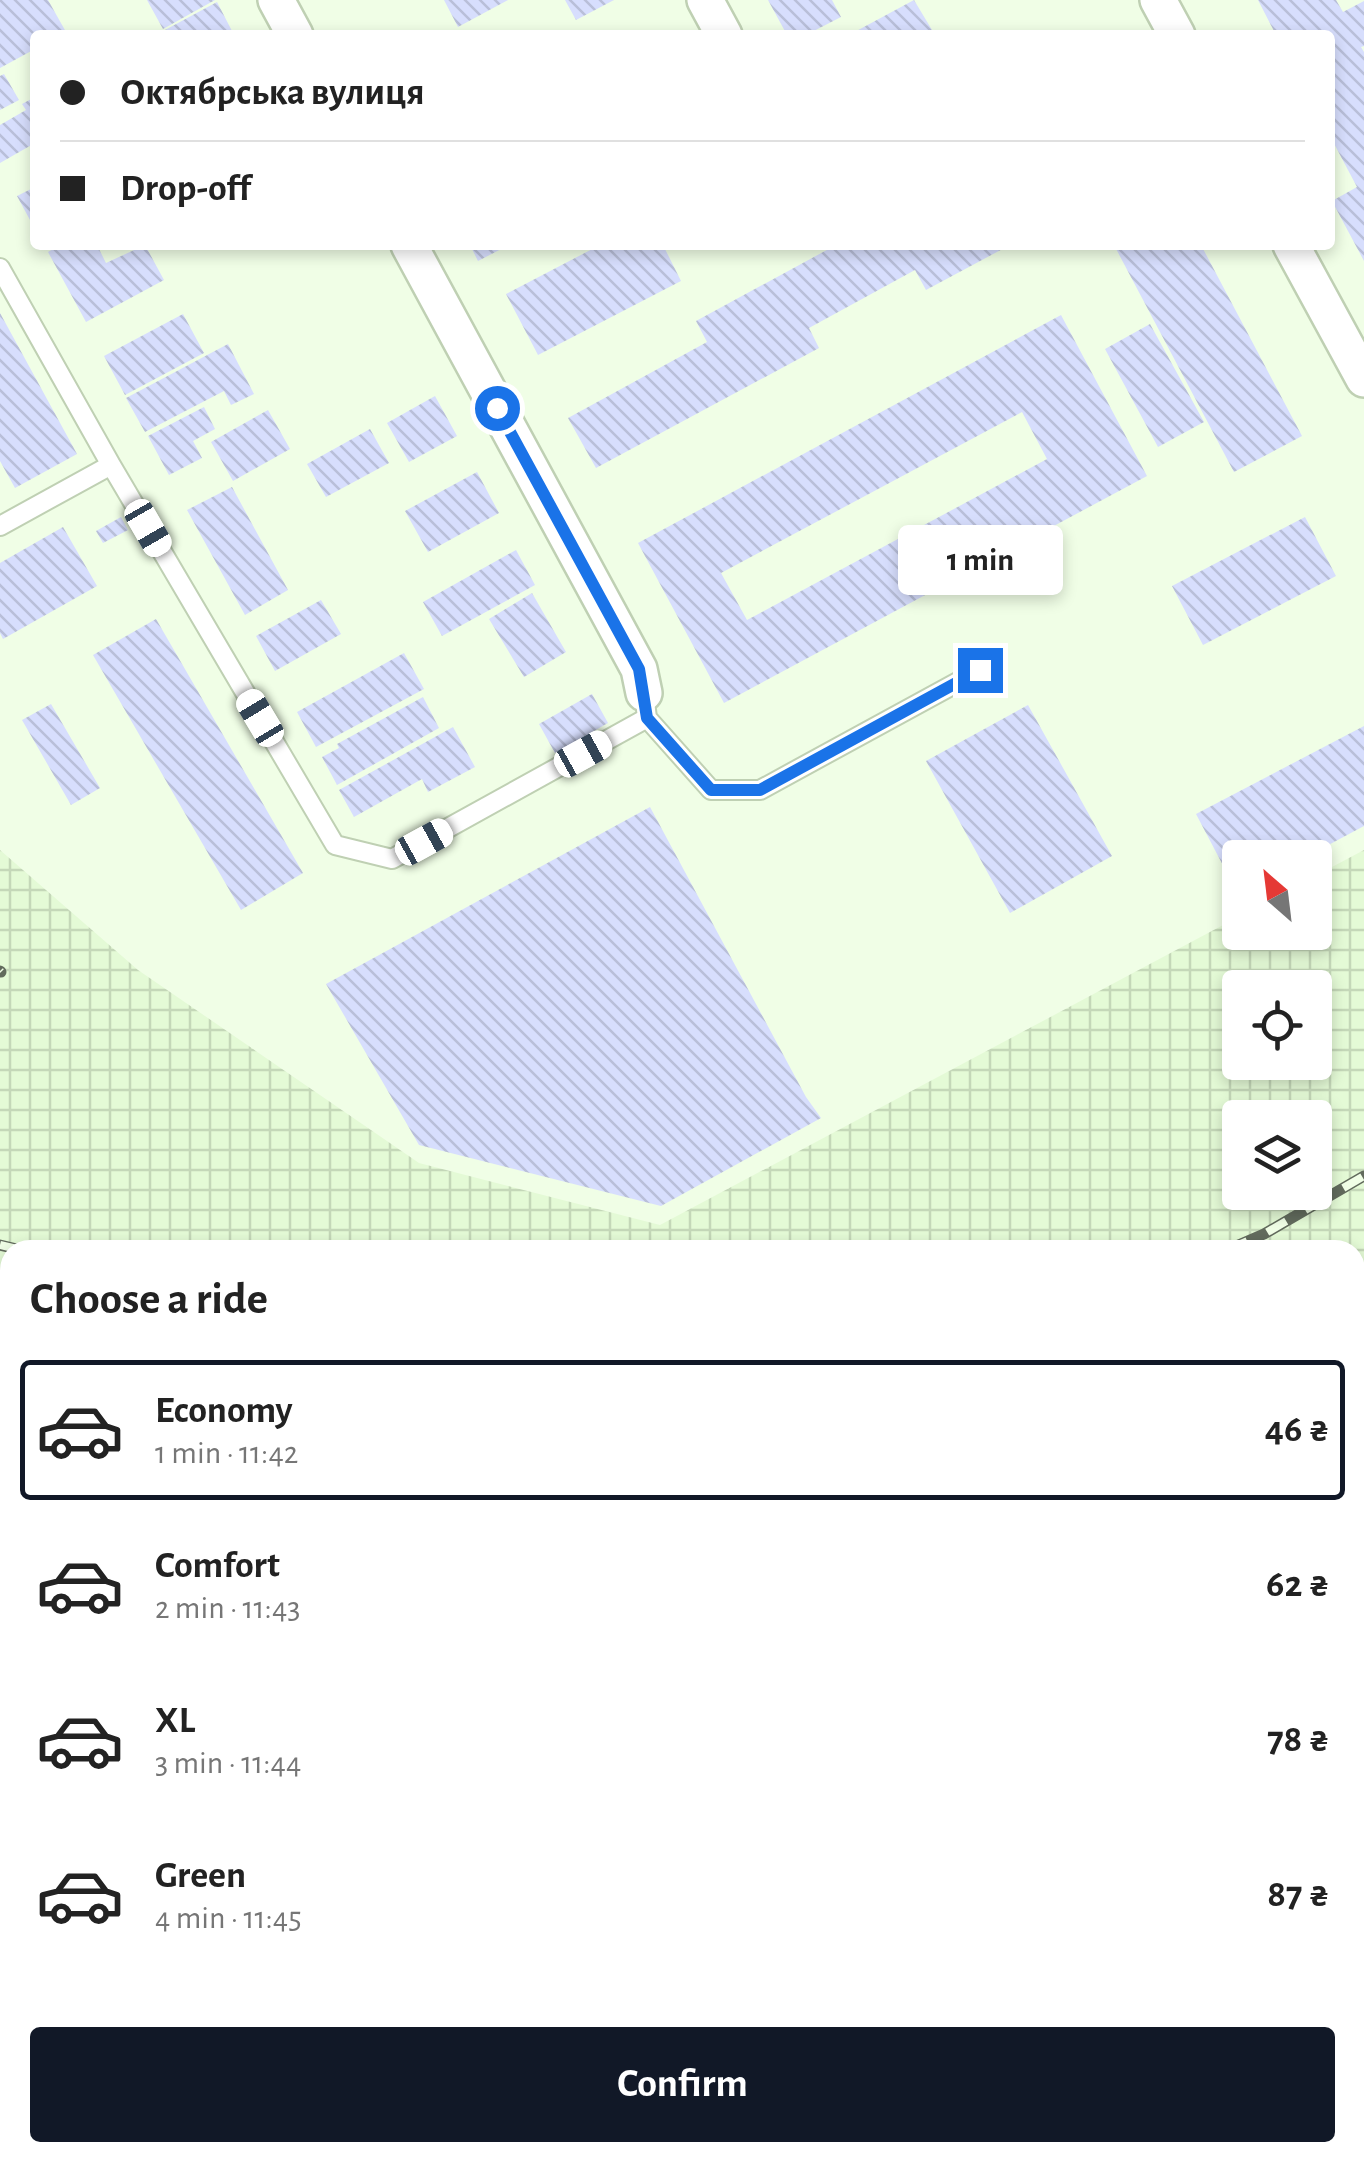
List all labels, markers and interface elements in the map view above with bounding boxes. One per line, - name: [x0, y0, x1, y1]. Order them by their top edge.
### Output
- text: Октябрська вулиця: [120, 74, 425, 112]
- text: Drop-off: [120, 170, 251, 208]
- route start: [475, 386, 520, 431]
- car: [120, 495, 176, 561]
- callout: 1 min: [898, 525, 1062, 595]
- text: 1 min: [947, 544, 1014, 576]
- route end: [958, 648, 1003, 693]
- car: [232, 685, 288, 751]
- car: [549, 726, 617, 782]
- car: [390, 814, 458, 870]
- north arrow: [1222, 840, 1332, 950]
- map controls: [1222, 840, 1332, 1210]
- button: locate: [1222, 970, 1332, 1080]
- button: layers: [1222, 1100, 1332, 1210]
- text: Choose a ride: [30, 1277, 268, 1322]
- icon: car: [35, 1385, 125, 1475]
- text: Economy: [155, 1392, 293, 1430]
- text: 46 ₴: [1265, 1411, 1330, 1449]
- text: 1 min · 11:42: [155, 1437, 298, 1469]
- icon: car: [35, 1540, 125, 1630]
- text: Comfort: [155, 1547, 280, 1585]
- text: 62 ₴: [1266, 1566, 1330, 1604]
- text: 2 min · 11:43: [155, 1592, 301, 1624]
- icon: car: [35, 1695, 125, 1785]
- text: XL: [155, 1702, 195, 1740]
- text: 78 ₴: [1267, 1721, 1330, 1759]
- text: 3 min · 11:44: [155, 1747, 301, 1779]
- icon: car: [35, 1850, 125, 1940]
- text: Green: [155, 1857, 246, 1895]
- text: 87 ₴: [1267, 1876, 1330, 1914]
- text: 4 min · 11:45: [155, 1902, 302, 1934]
- button: Confirm: [30, 2027, 1335, 2142]

